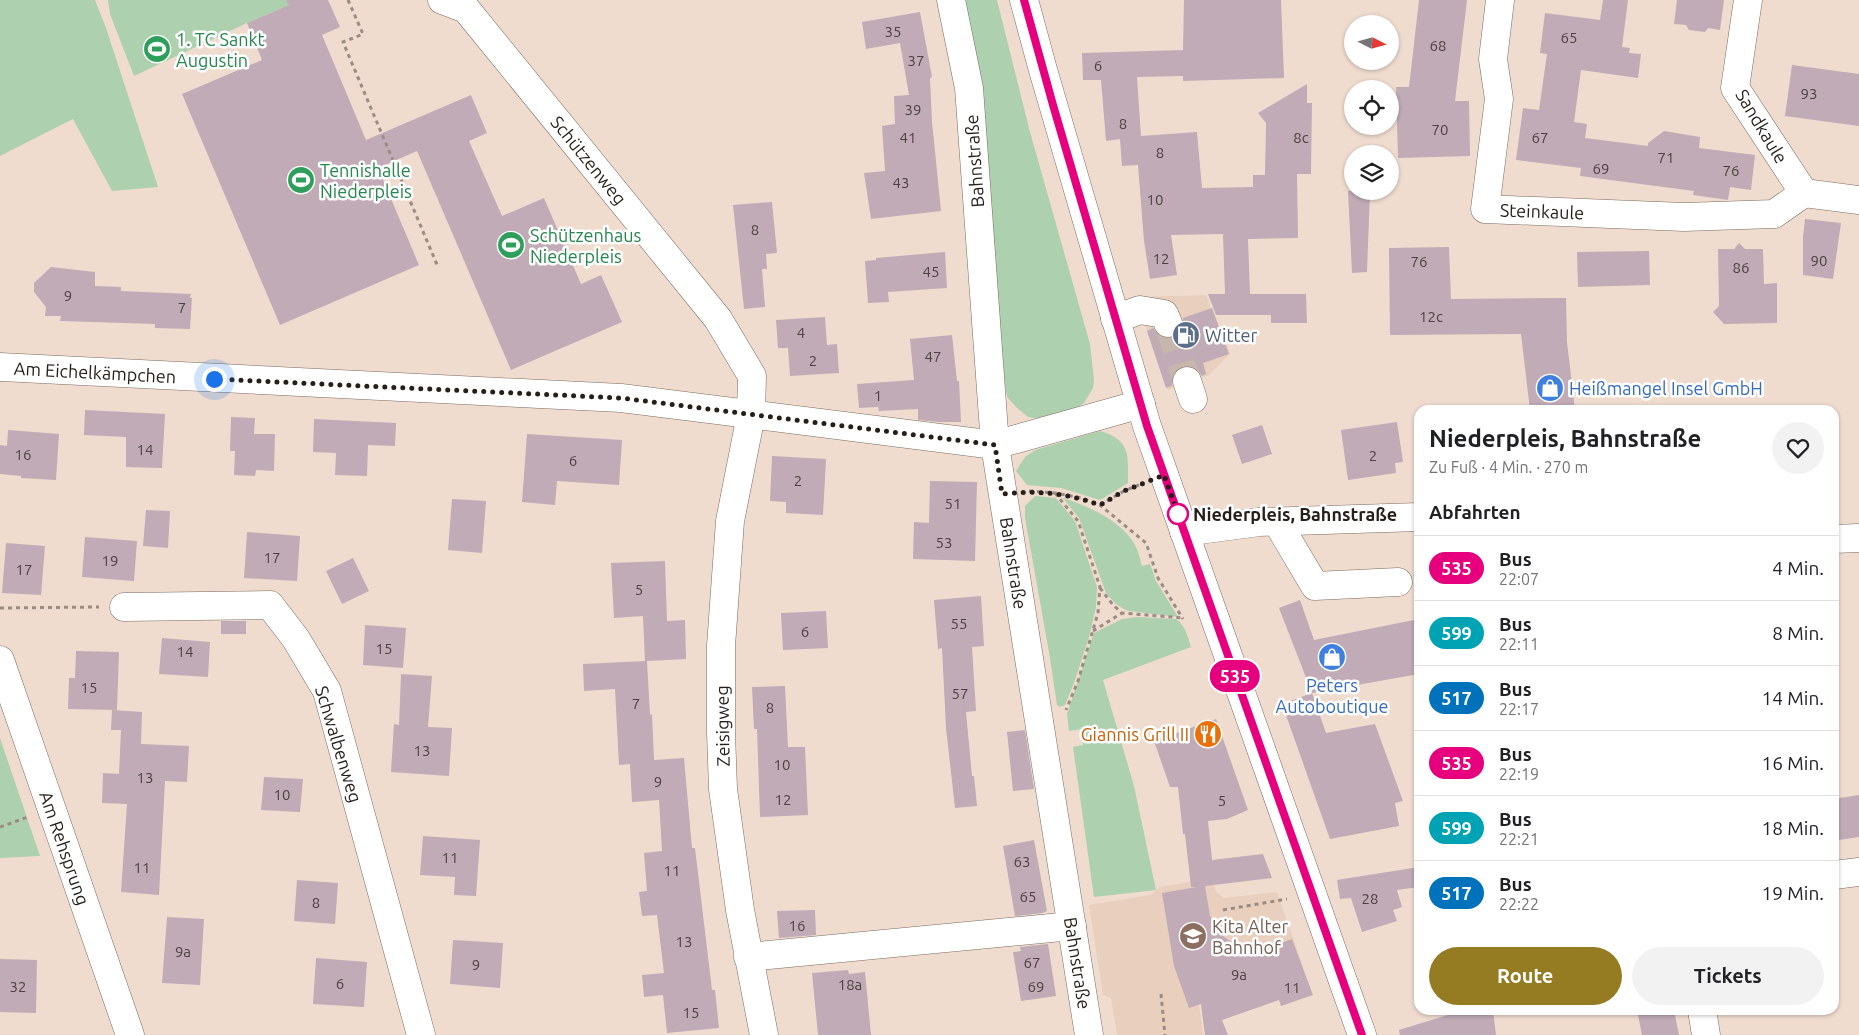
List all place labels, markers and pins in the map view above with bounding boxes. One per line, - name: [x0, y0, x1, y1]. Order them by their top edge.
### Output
- place label: 1. TC Sankt Augustin: [176, 29, 265, 70]
- sports icon: 1. TC Sankt Augustin: [142, 34, 172, 64]
- place label: Tennishalle Niederpleis: [320, 160, 412, 201]
- sports icon: Tennishalle Niederpleis: [286, 165, 316, 195]
- place label: Schützenhaus Niederpleis: [530, 225, 642, 266]
- sports icon: Schützenhaus Niederpleis: [496, 230, 526, 260]
- fuel station icon: Witter: [1171, 320, 1201, 350]
- place label: Witter: [1205, 325, 1257, 345]
- shop icon: Heißmangel Insel GmbH: [1535, 373, 1565, 403]
- place label: Heißmangel Insel GmbH: [1569, 378, 1763, 398]
- marker: Niederpleis, Bahnstraße: [1167, 503, 1189, 525]
- place label: Niederpleis, Bahnstraße: [1193, 504, 1397, 524]
- shop icon: Peters Autoboutique: [1317, 642, 1347, 672]
- place label: Peters Autoboutique: [1275, 675, 1389, 716]
- restaurant icon: Giannis Grill II: [1193, 719, 1223, 749]
- place label: Giannis Grill II: [1081, 724, 1189, 744]
- place label: Kita Alter Bahnhof: [1212, 916, 1288, 957]
- school or university icon: Kita Alter Bahnhof: [1178, 921, 1208, 951]

